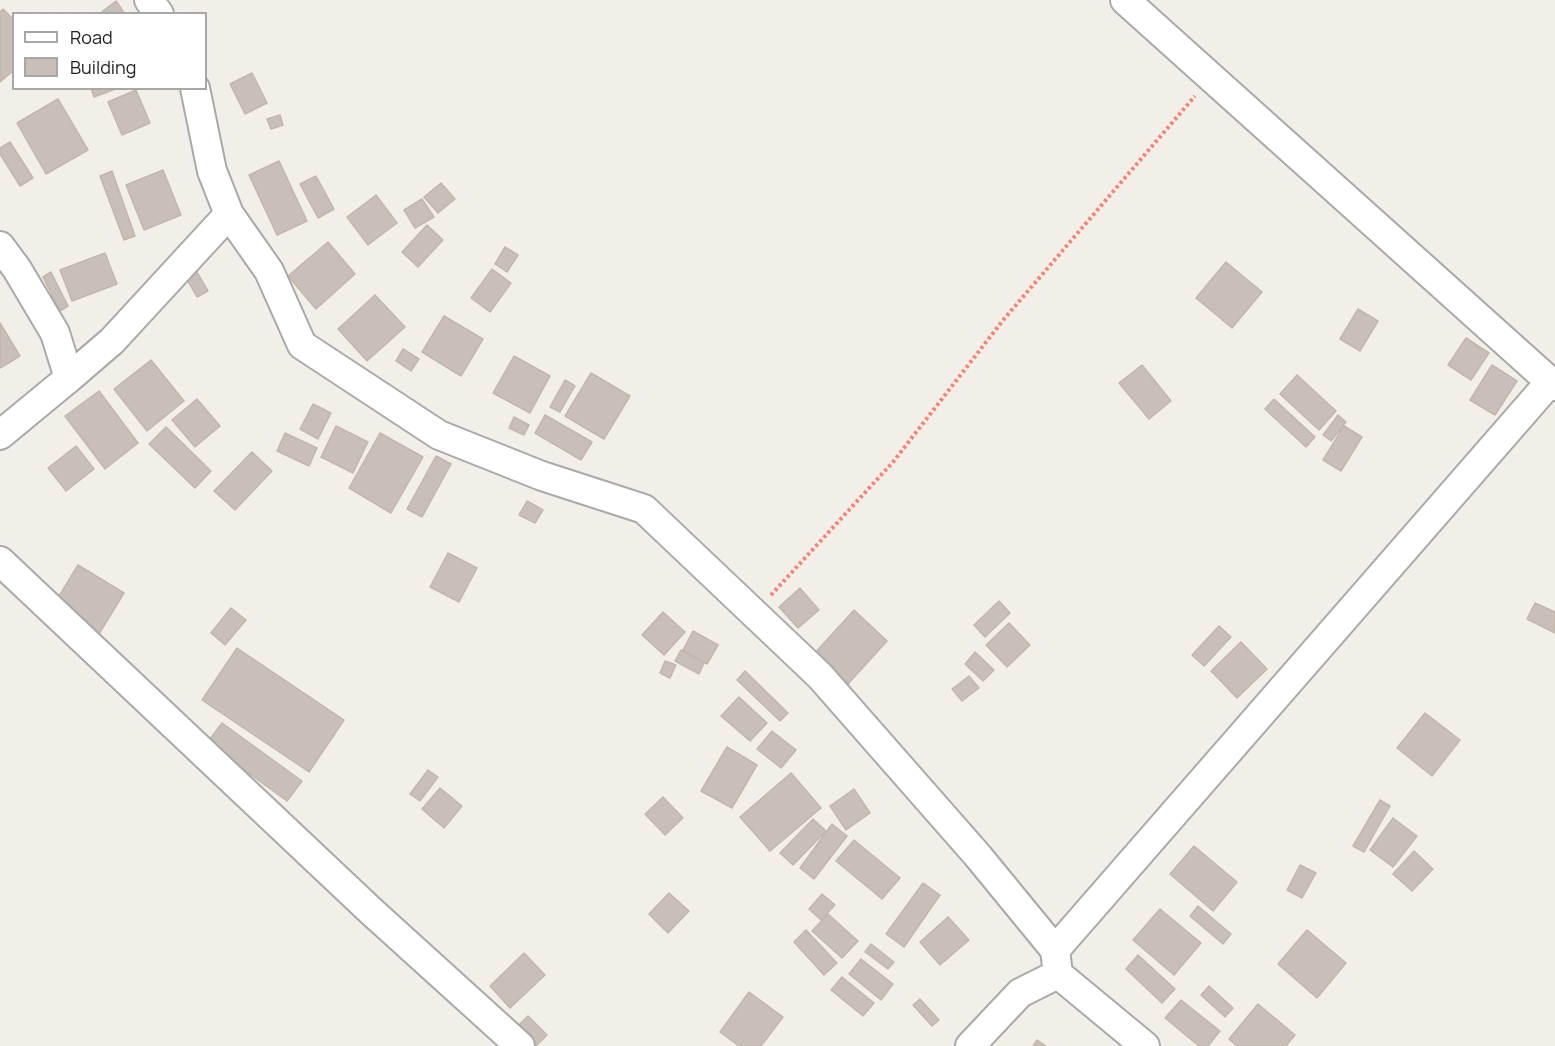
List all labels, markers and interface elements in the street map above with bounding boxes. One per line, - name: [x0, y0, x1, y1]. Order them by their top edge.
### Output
- legend: [12, 12, 207, 90]
- text: Road: [70, 25, 113, 49]
- text: Building: [70, 55, 136, 79]

